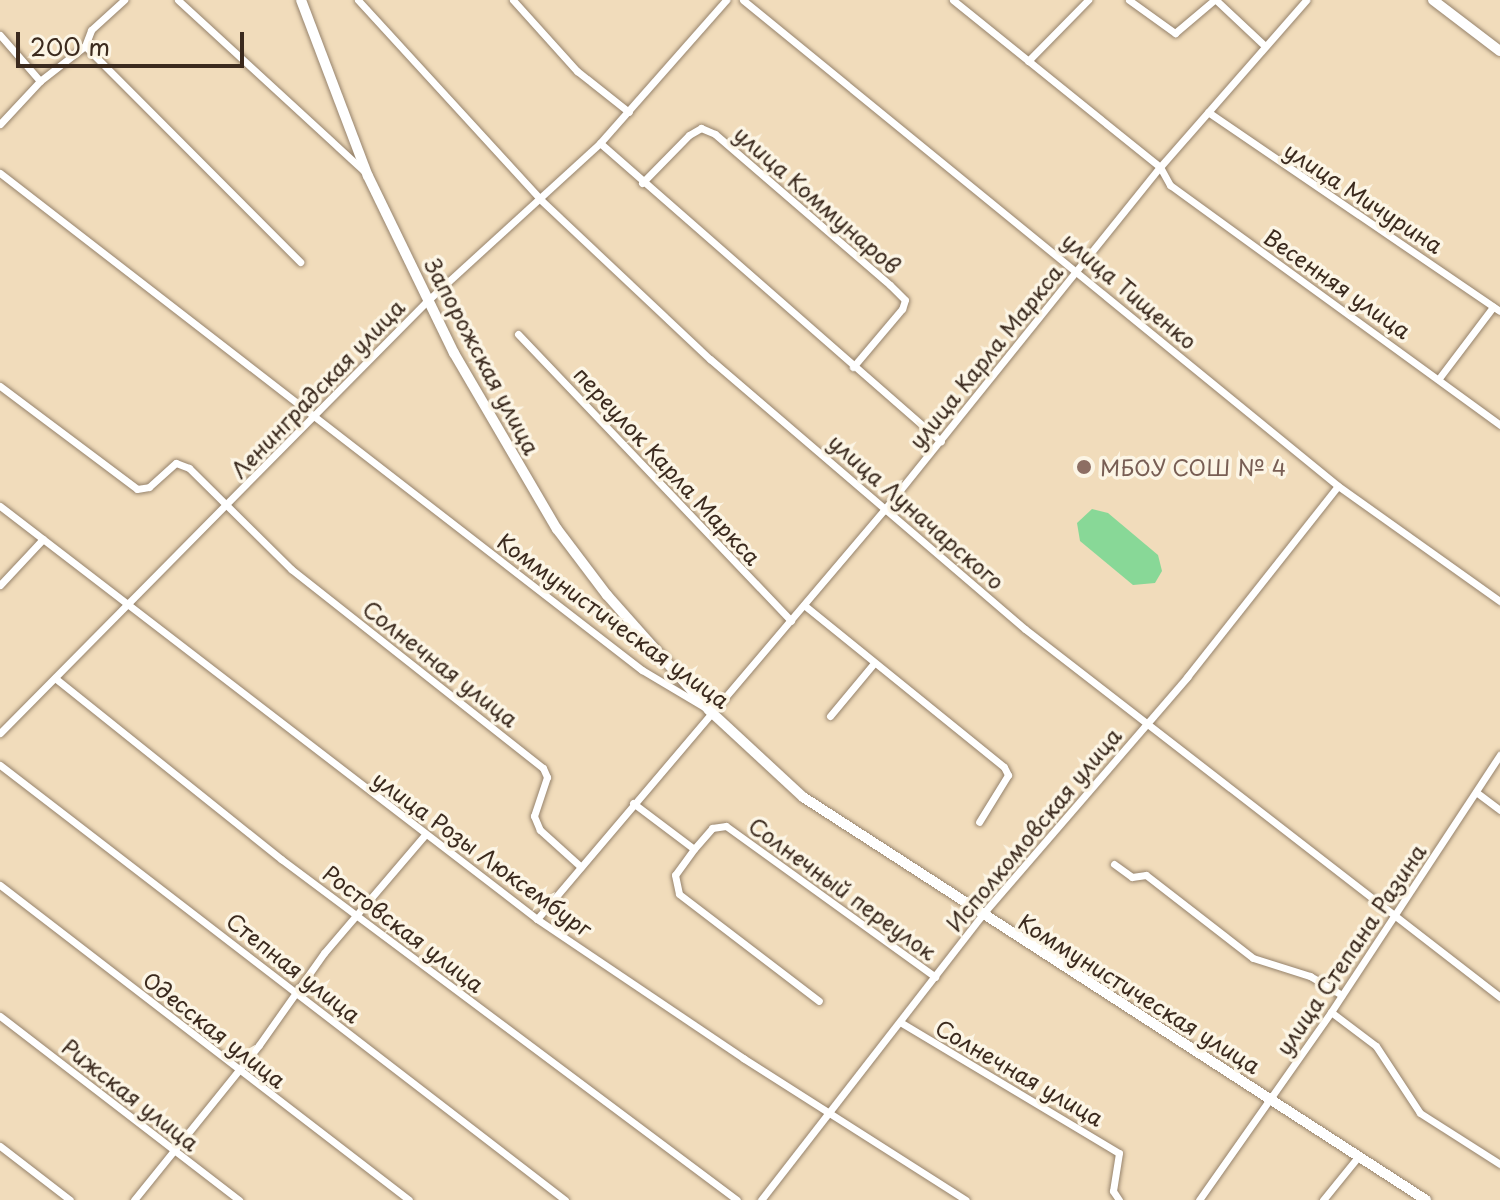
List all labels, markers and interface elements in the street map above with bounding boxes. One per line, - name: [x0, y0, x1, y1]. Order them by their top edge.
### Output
- scale bar: [20, 16, 248, 66]
- text: 200 m: [30, 28, 110, 64]
- street label: улица Коммунаров: [729, 119, 907, 279]
- street label: улица Мичурина: [1279, 136, 1449, 258]
- street label: Весенняя улица: [1259, 222, 1417, 344]
- street label: улица Тищенко: [1057, 226, 1203, 354]
- street label: Запорожская улица: [420, 253, 546, 459]
- street label: улица Карла Маркса: [902, 258, 1068, 454]
- street label: Ленинградская улица: [224, 293, 410, 483]
- street label: переулок Карла Маркса: [569, 360, 767, 570]
- street label: улица Луначарского: [823, 427, 1011, 595]
- place label: МБОУ СОШ № 4: [1100, 454, 1290, 480]
- marker: МБОУ СОШ № 4: [1075, 458, 1093, 476]
- street label: Коммунистическая улица: [493, 527, 735, 713]
- street label: Солнечная улица: [358, 594, 524, 732]
- street label: Исполкомовская улица: [940, 722, 1126, 936]
- street label: улица Розы Люксембург: [367, 764, 599, 942]
- street label: Солнечный переулок: [744, 811, 942, 965]
- street label: улица Степана Разина: [1269, 838, 1431, 1060]
- street label: Ростовская улица: [318, 859, 490, 997]
- street label: Степная улица: [221, 906, 367, 1028]
- street label: Коммунистическая улица: [1014, 907, 1266, 1079]
- street label: Одесская улица: [138, 965, 292, 1093]
- street label: Солнечная улица: [931, 1013, 1109, 1131]
- street label: Рижская улица: [57, 1032, 205, 1156]

